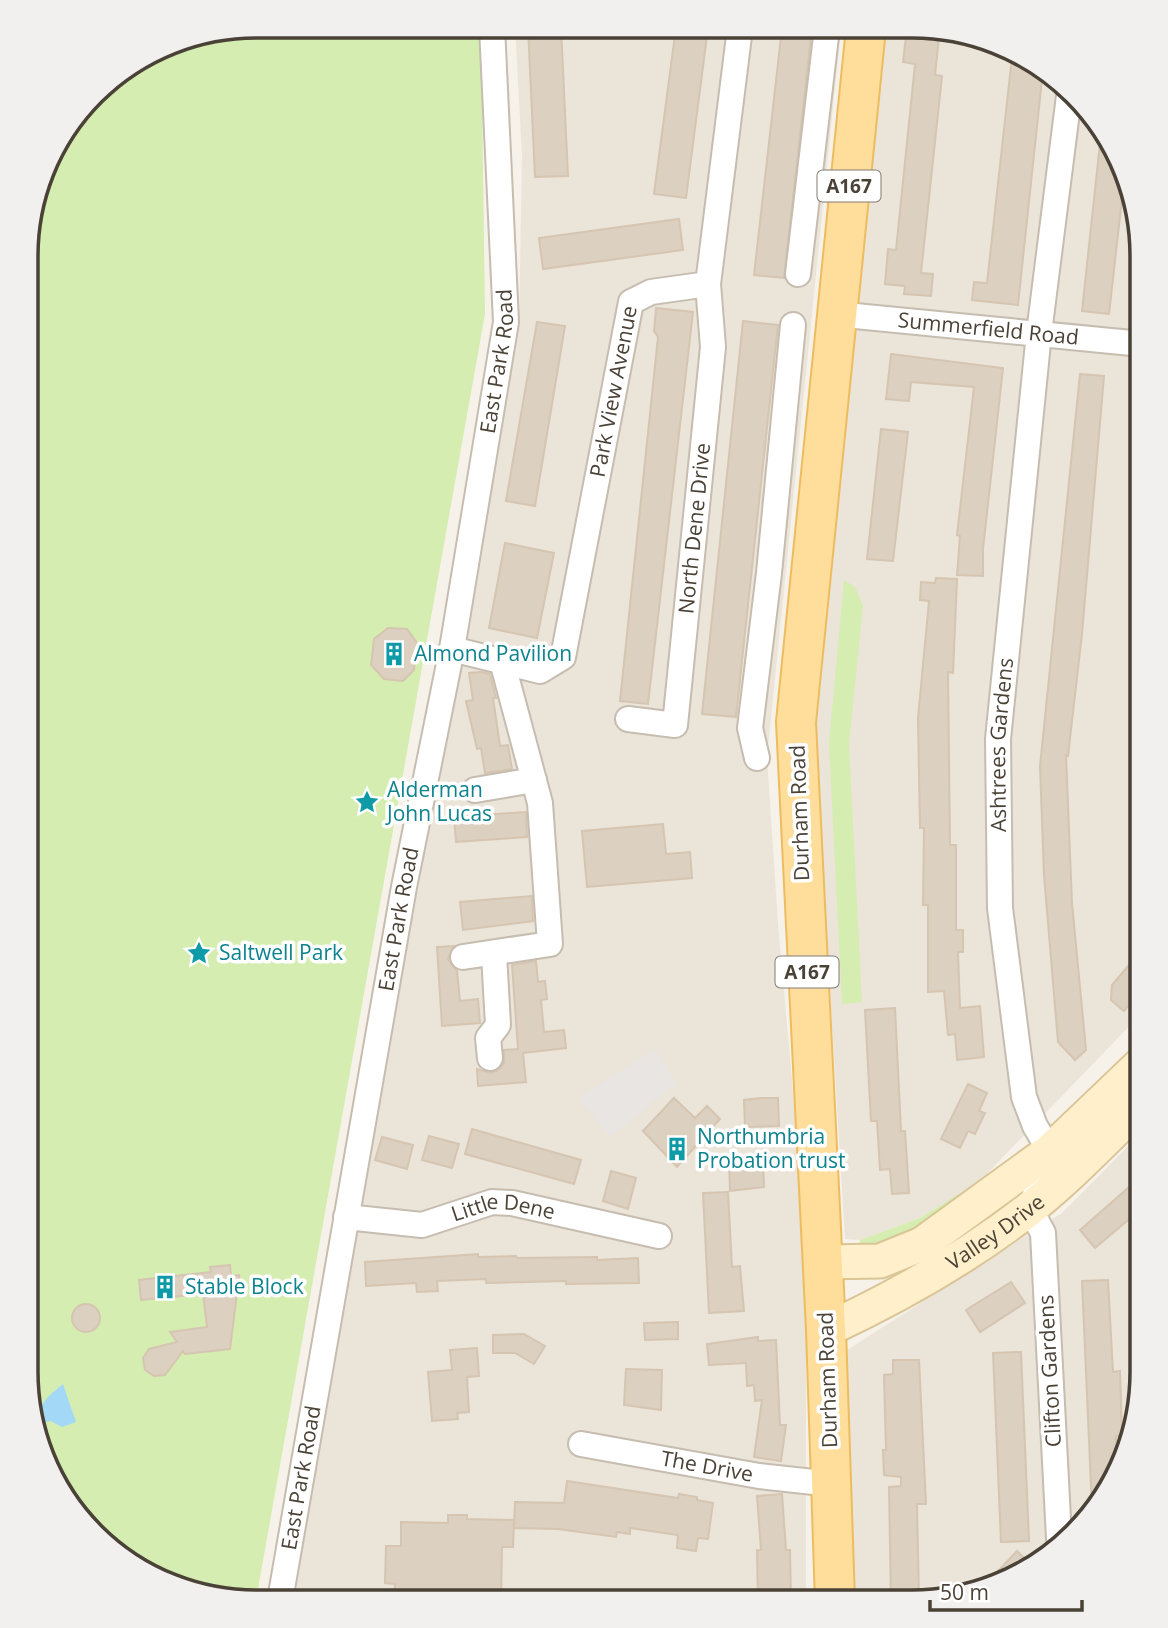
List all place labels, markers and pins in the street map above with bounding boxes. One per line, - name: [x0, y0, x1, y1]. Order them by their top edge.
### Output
- place label: Almond Pavilion: [414, 639, 572, 667]
- building icon: Almond Pavilion: [380, 640, 408, 668]
- place label: Alderman John Lucas: [385, 775, 492, 827]
- place icon: Alderman John Lucas: [353, 788, 381, 816]
- place label: Saltwell Park: [219, 938, 343, 966]
- place icon: Saltwell Park: [185, 939, 213, 967]
- place label: Northumbria Probation trust: [697, 1122, 846, 1174]
- building icon: Northumbria Probation trust: [663, 1135, 691, 1163]
- place label: Stable Block: [185, 1272, 304, 1300]
- building icon: Stable Block: [151, 1273, 179, 1301]

